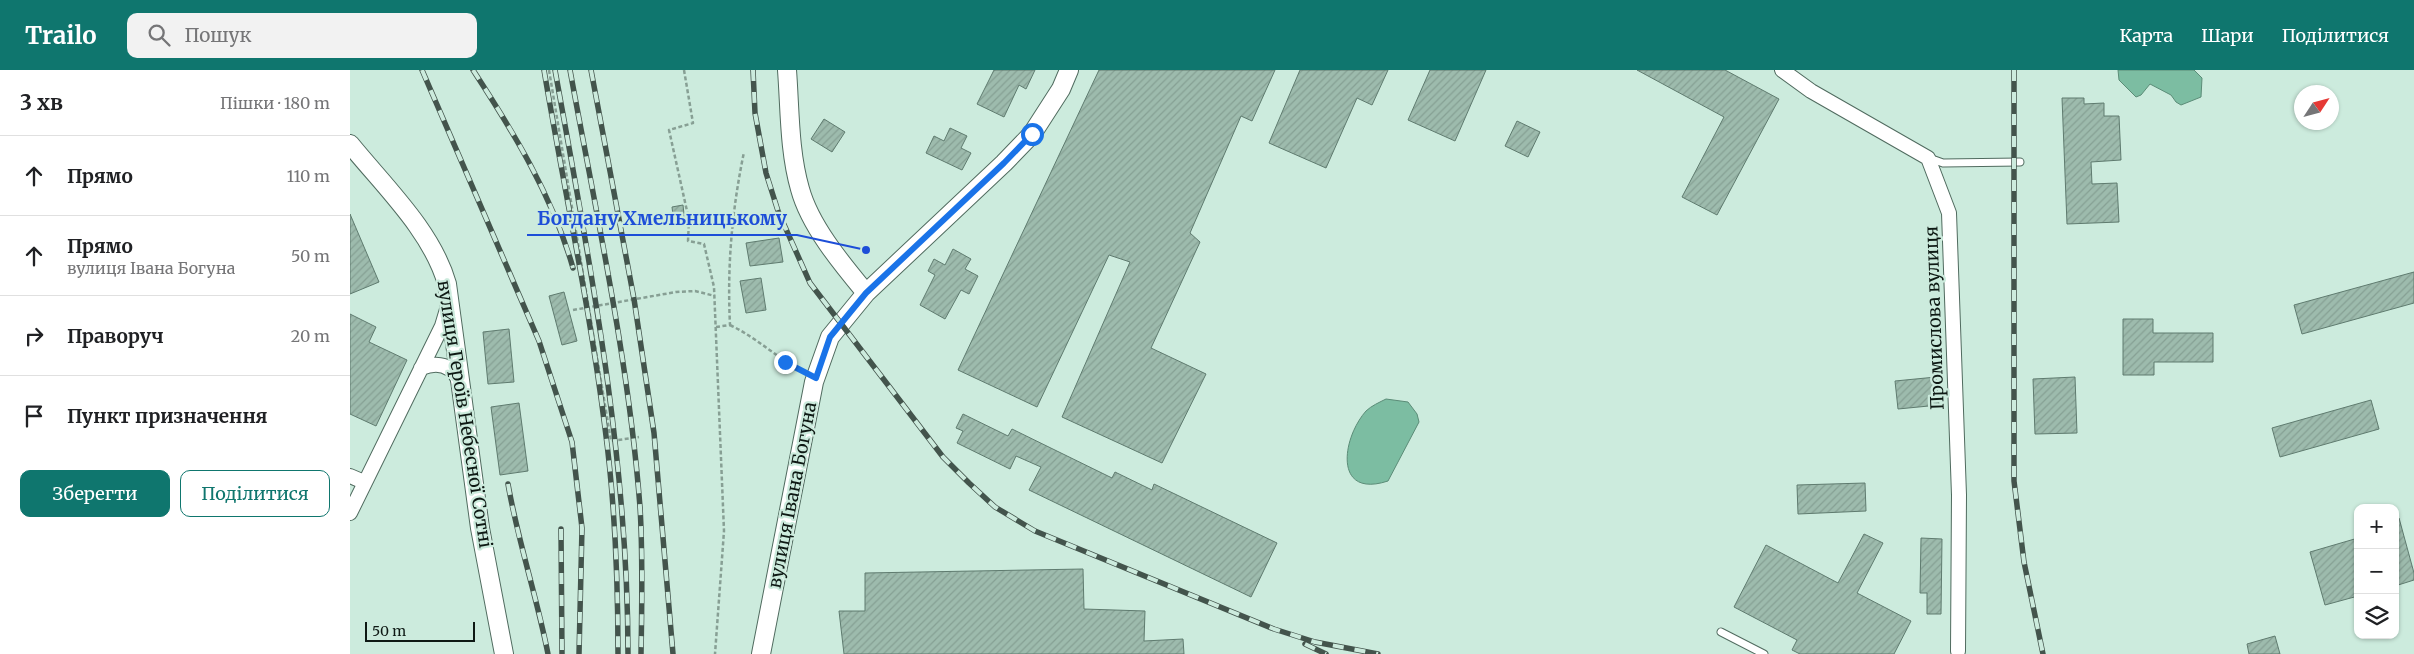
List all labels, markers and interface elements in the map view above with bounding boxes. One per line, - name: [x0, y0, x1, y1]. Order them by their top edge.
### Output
- search box: [127, 13, 477, 58]
- text: Trailo: [25, 20, 97, 51]
- icon: search: [145, 21, 173, 49]
- text: Пошук: [185, 23, 251, 47]
- text: Карта: [2120, 24, 2173, 47]
- text: Шари: [2201, 24, 2254, 47]
- text: Поділитися: [2282, 24, 2389, 47]
- north arrow: [2294, 85, 2339, 130]
- text: 3 хв: [20, 89, 63, 116]
- text: Пішки · 180 m: [220, 93, 330, 113]
- route start: [1021, 123, 1044, 146]
- icon: ahead: [20, 162, 48, 190]
- text: Прямо: [67, 164, 133, 188]
- text: 110 m: [287, 166, 330, 186]
- callout: Богдану Хмельницькому: [527, 201, 797, 235]
- text: Богдану Хмельницькому: [537, 206, 788, 230]
- street label: Промислова вулиця: [1919, 225, 1949, 410]
- text: Прямо: [67, 234, 133, 258]
- icon: ahead: [20, 242, 48, 270]
- text: 50 m: [291, 246, 330, 266]
- text: вулиця Івана Богуна: [67, 258, 235, 278]
- street label: вулиця Героїв Небесної Сотні: [432, 278, 498, 550]
- icon: right: [20, 322, 48, 350]
- text: Праворуч: [67, 324, 164, 348]
- text: 20 m: [291, 326, 330, 346]
- route end: [774, 351, 797, 374]
- street label: вулиця Івана Богуна: [763, 400, 821, 590]
- icon: arrive: [20, 402, 48, 430]
- text: Пункт призначення: [67, 404, 267, 428]
- button: Зберегти: [20, 470, 170, 517]
- button: Поділитися: [180, 470, 330, 517]
- map controls: [2354, 504, 2399, 639]
- button: +: [2354, 504, 2399, 549]
- button: −: [2354, 549, 2399, 594]
- button: layers: [2354, 594, 2399, 639]
- scale bar: [365, 619, 475, 642]
- text: 50 m: [372, 622, 406, 640]

